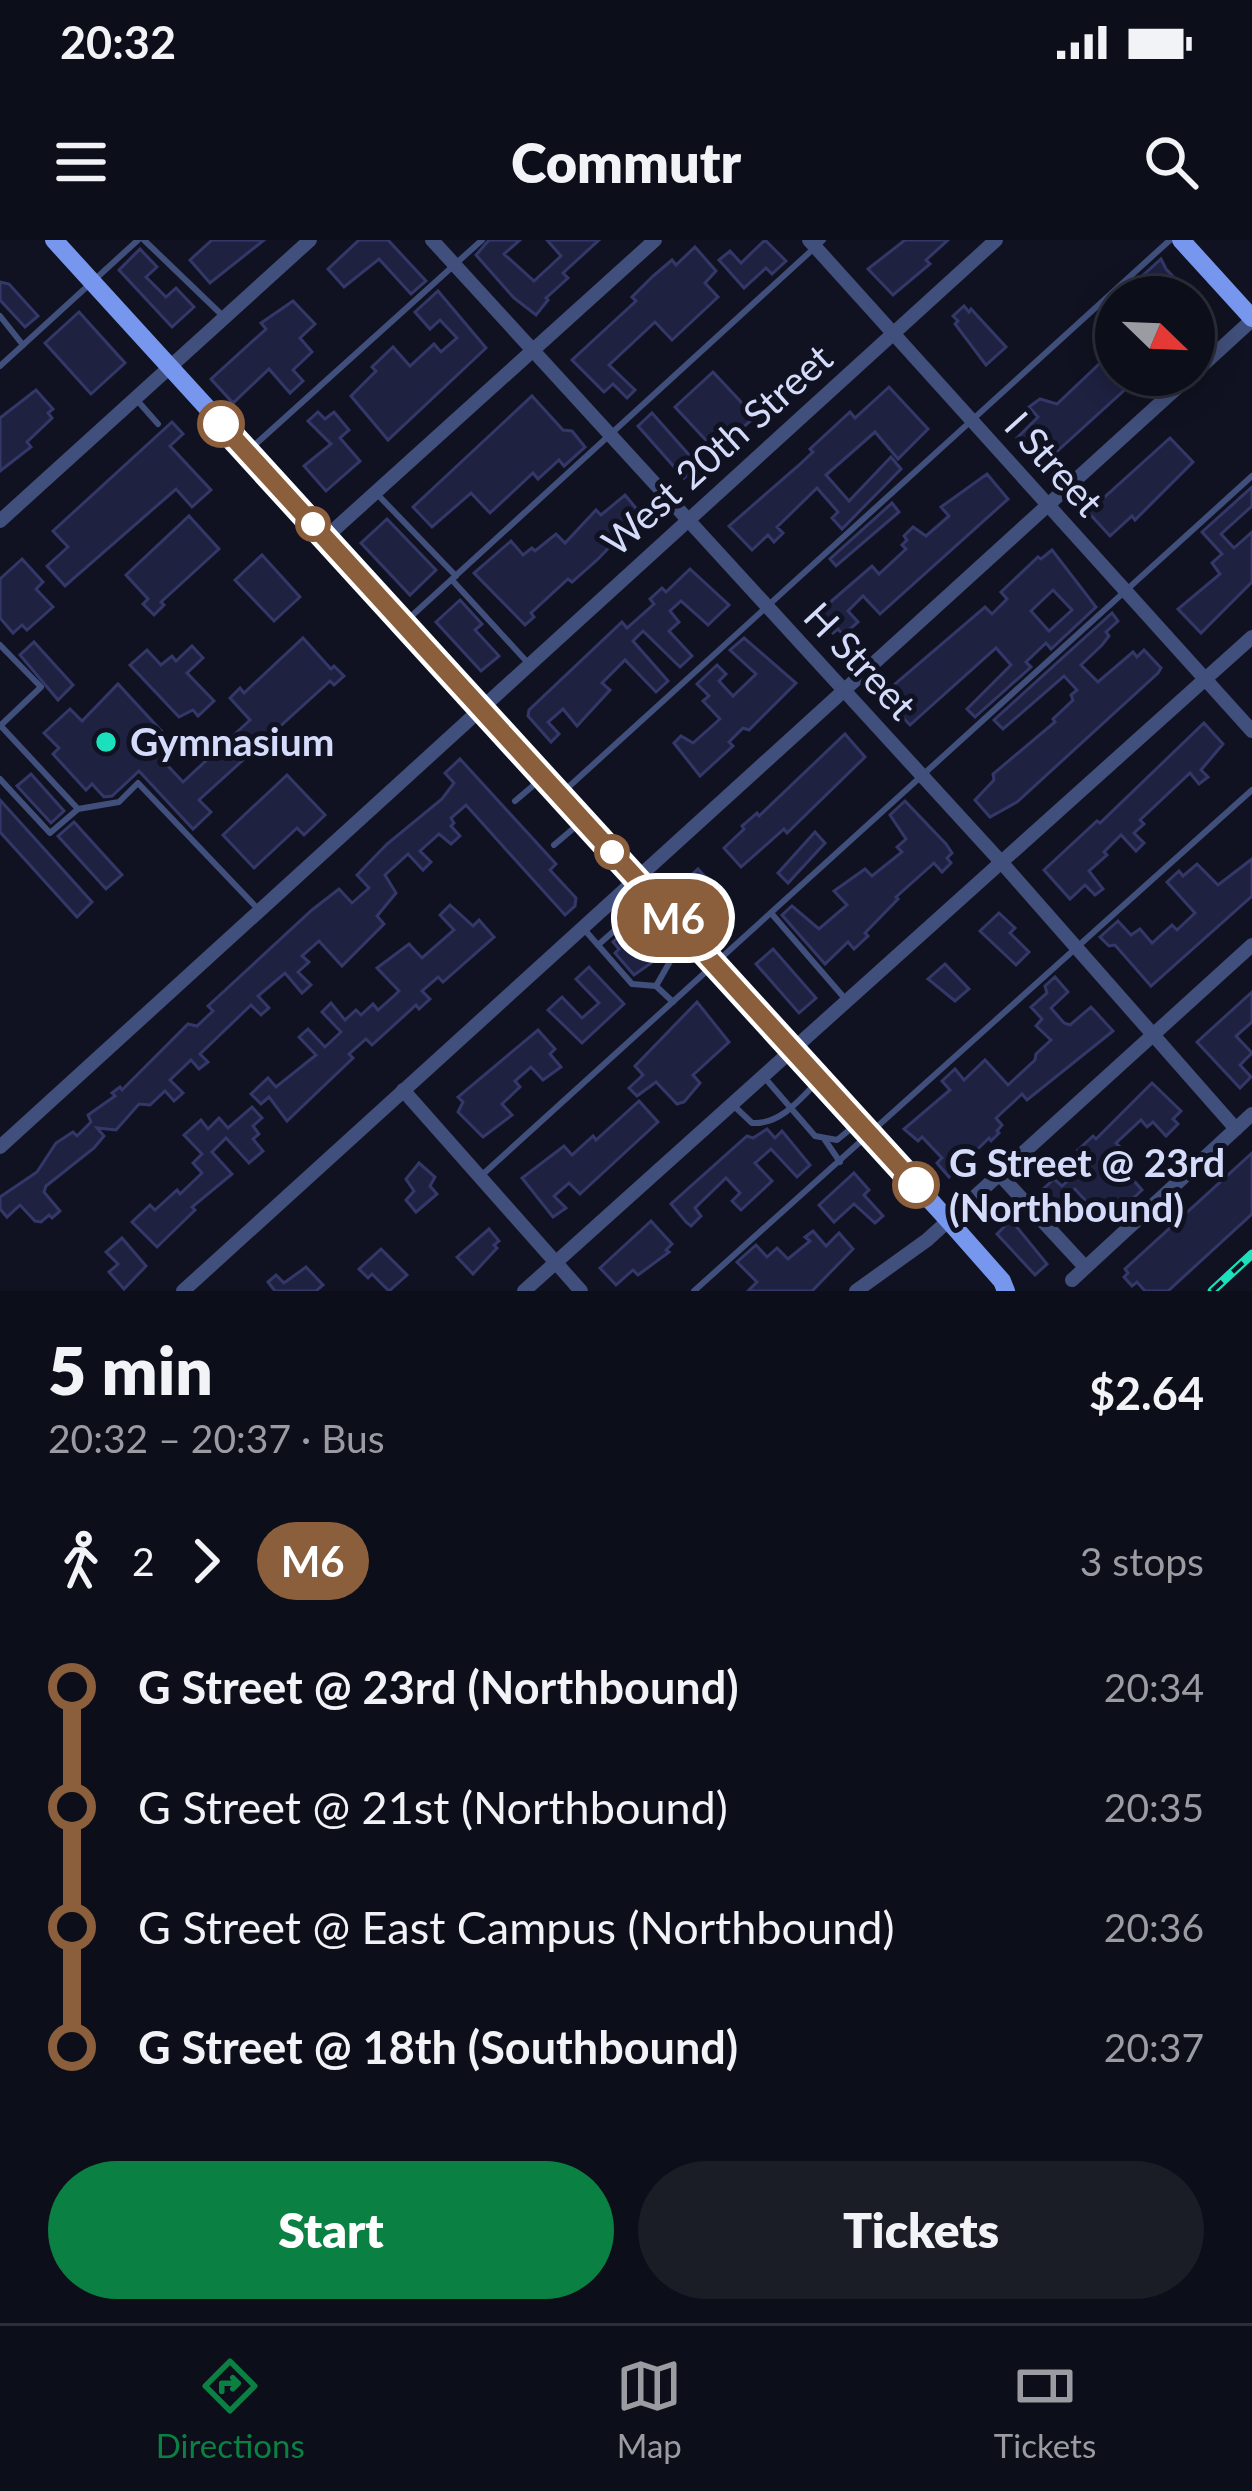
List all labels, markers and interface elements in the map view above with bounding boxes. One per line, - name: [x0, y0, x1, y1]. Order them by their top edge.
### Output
- text: 20:32: [60, 15, 176, 69]
- icon: menu: [48, 129, 114, 195]
- icon: search: [1138, 129, 1204, 195]
- text: Commutr: [511, 130, 741, 195]
- north arrow: [1095, 276, 1215, 396]
- map controls: [1095, 276, 1215, 396]
- street label: West 20th Street: [592, 334, 841, 564]
- unlabelled marker: [199, 402, 243, 446]
- street label: I Street: [996, 402, 1113, 525]
- unlabelled marker: [297, 508, 329, 540]
- street label: H Street: [795, 593, 926, 728]
- place label: Gymnasium: [130, 718, 334, 764]
- marker: Gymnasium: [93, 729, 119, 755]
- unlabelled marker: [596, 836, 628, 868]
- line badge: M6: [619, 879, 727, 957]
- text: M6: [641, 893, 705, 943]
- place label: G Street @ 23rd (Northbound): [949, 1139, 1225, 1230]
- marker: G Street @ 23rd (Northbound): [894, 1163, 938, 1207]
- text: 5 min: [48, 1330, 213, 1409]
- text: $2.64: [1089, 1366, 1204, 1420]
- text: 20:32 – 20:37 · Bus: [48, 1415, 385, 1461]
- icon: walk: [48, 1528, 114, 1594]
- icon: forward: [173, 1528, 239, 1594]
- text: M6: [281, 1536, 345, 1586]
- text: 2: [132, 1538, 155, 1584]
- text: 3 stops: [1080, 1538, 1204, 1584]
- text: G Street @ 23rd (Northbound): [138, 1660, 739, 1714]
- text: 20:34: [1104, 1664, 1204, 1710]
- text: G Street @ 21st (Northbound): [138, 1780, 728, 1834]
- text: 20:35: [1104, 1784, 1204, 1830]
- text: G Street @ East Campus (Northbound): [138, 1900, 894, 1954]
- text: 20:36: [1104, 1904, 1204, 1950]
- text: G Street @ 18th (Southbound): [138, 2020, 738, 2074]
- text: 20:37: [1104, 2024, 1204, 2070]
- button: Start: [48, 2161, 614, 2299]
- button: Tickets: [638, 2161, 1204, 2299]
- tab: Directions: [156, 2353, 305, 2465]
- tab: Map: [616, 2353, 682, 2465]
- tab: Tickets: [994, 2353, 1096, 2465]

